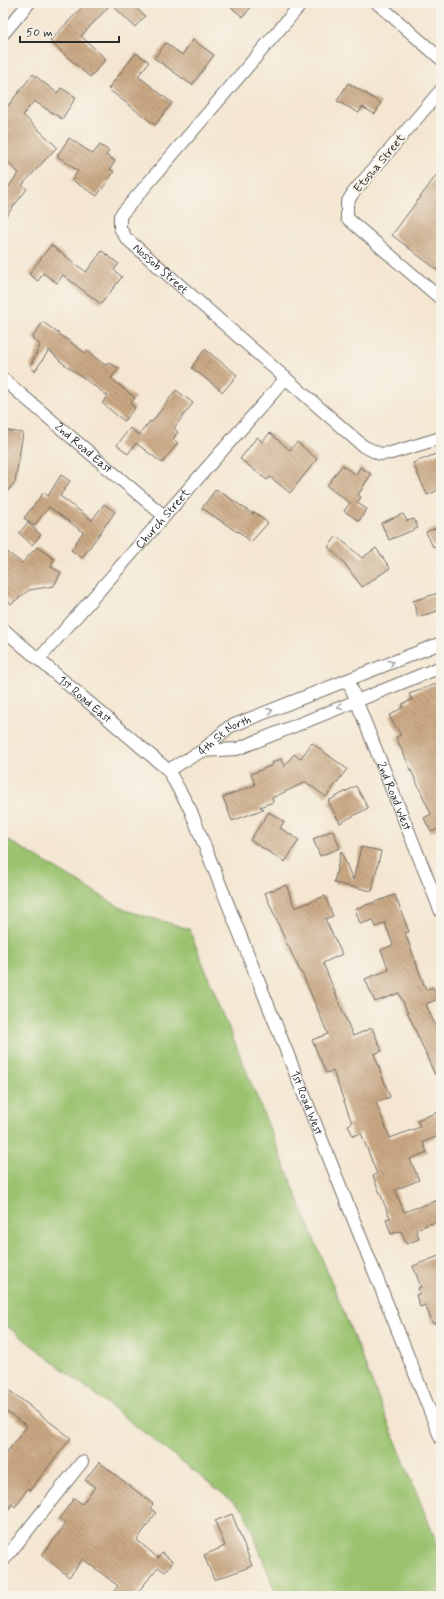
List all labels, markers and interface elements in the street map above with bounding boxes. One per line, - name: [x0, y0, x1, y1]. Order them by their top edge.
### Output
- scale bar: [20, 18, 119, 44]
- text: 50 m: [26, 25, 53, 41]
- street label: Etosha Street: [350, 131, 409, 196]
- street label: Nossob Street: [129, 240, 192, 298]
- street label: 2nd Road East: [51, 419, 116, 478]
- street label: Church Street: [132, 486, 194, 553]
- one-way arrow: [388, 660, 395, 668]
- street label: 1st Road East: [54, 673, 115, 728]
- one-way arrow: [336, 702, 344, 710]
- one-way arrow: [267, 707, 274, 715]
- street label: 4th St North: [195, 712, 254, 760]
- street label: 2nd Road West: [373, 760, 415, 834]
- street label: 1st Road West: [286, 1069, 326, 1138]

